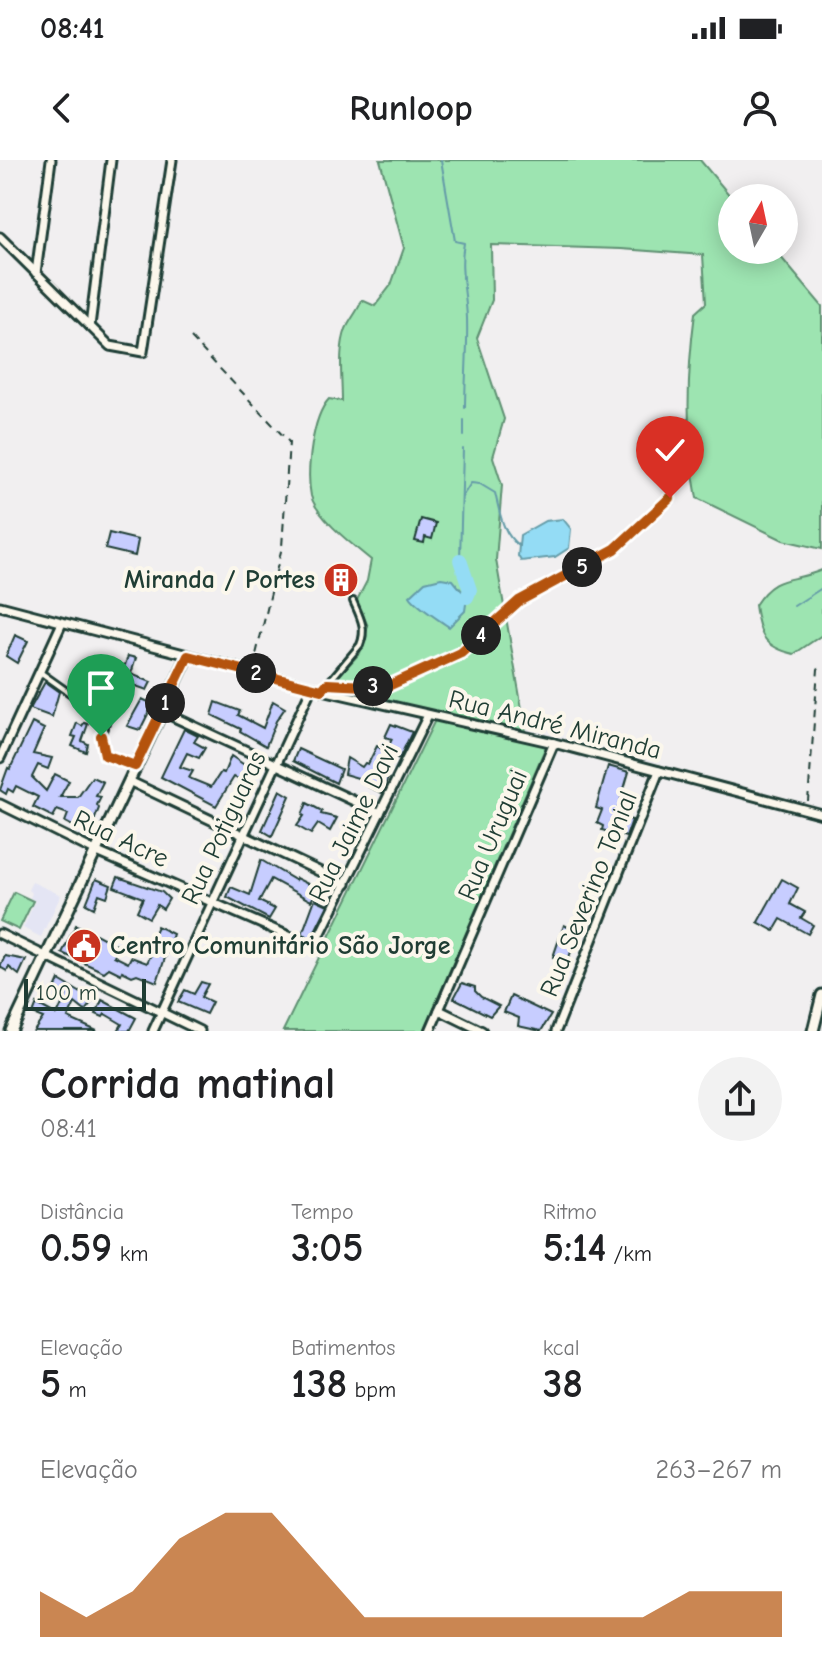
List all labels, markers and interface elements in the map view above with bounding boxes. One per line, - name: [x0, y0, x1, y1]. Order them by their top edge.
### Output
- text: 08:41: [40, 11, 105, 46]
- icon: back: [40, 86, 84, 130]
- icon: person: [738, 86, 782, 130]
- text: Runloop: [349, 88, 473, 129]
- north arrow: [718, 184, 798, 264]
- map controls: [718, 184, 798, 264]
- pin: [636, 416, 704, 498]
- icon: check: [648, 428, 692, 472]
- pin: 5: [562, 547, 602, 587]
- text: 5: [576, 554, 588, 580]
- building icon: Miranda / Portes: [322, 561, 360, 599]
- place label: Miranda / Portes: [124, 565, 315, 595]
- pin: 4: [461, 615, 501, 655]
- text: 4: [476, 622, 486, 648]
- pin: 2: [236, 653, 276, 693]
- pin: [67, 654, 135, 736]
- text: 2: [251, 660, 261, 686]
- icon: arrive: [79, 666, 123, 710]
- pin: 3: [353, 666, 393, 706]
- text: 3: [368, 673, 378, 699]
- pin: 1: [145, 683, 185, 723]
- street label: Rua André Miranda: [446, 684, 664, 766]
- text: 1: [161, 690, 169, 716]
- street label: Rua Jaime Davi: [303, 739, 405, 907]
- street label: Rua Potiguaras: [175, 747, 273, 909]
- street label: Rua Uruguai: [452, 765, 534, 905]
- street label: Rua Severino Tonial: [534, 787, 644, 1001]
- street label: Rua Acre: [69, 804, 173, 874]
- public building icon: Centro Comunitário São Jorge: [65, 927, 103, 965]
- place label: Centro Comunitário São Jorge: [110, 931, 451, 961]
- scale bar: [24, 975, 146, 1011]
- text: 100 m: [36, 980, 97, 1006]
- button: share: [698, 1057, 782, 1141]
- text: Corrida matinal: [40, 1058, 335, 1109]
- text: 08:41: [40, 1114, 97, 1144]
- text: Distância: [40, 1199, 124, 1225]
- text: Tempo: [291, 1199, 354, 1225]
- text: Ritmo: [543, 1199, 597, 1225]
- text: 0.59: [40, 1225, 112, 1271]
- text: 3:05: [291, 1225, 363, 1271]
- text: 5:14: [543, 1225, 606, 1271]
- text: km: [112, 1241, 148, 1267]
- text: /km: [606, 1241, 652, 1267]
- text: Elevação: [40, 1335, 123, 1361]
- text: Batimentos: [291, 1335, 395, 1361]
- text: kcal: [543, 1335, 580, 1361]
- text: 5: [40, 1361, 61, 1407]
- text: 138: [291, 1361, 347, 1407]
- text: 38: [543, 1361, 583, 1407]
- text: m: [61, 1377, 87, 1403]
- text: bpm: [347, 1377, 396, 1403]
- text: Elevação: [40, 1455, 138, 1485]
- text: 263–267 m: [655, 1455, 782, 1485]

